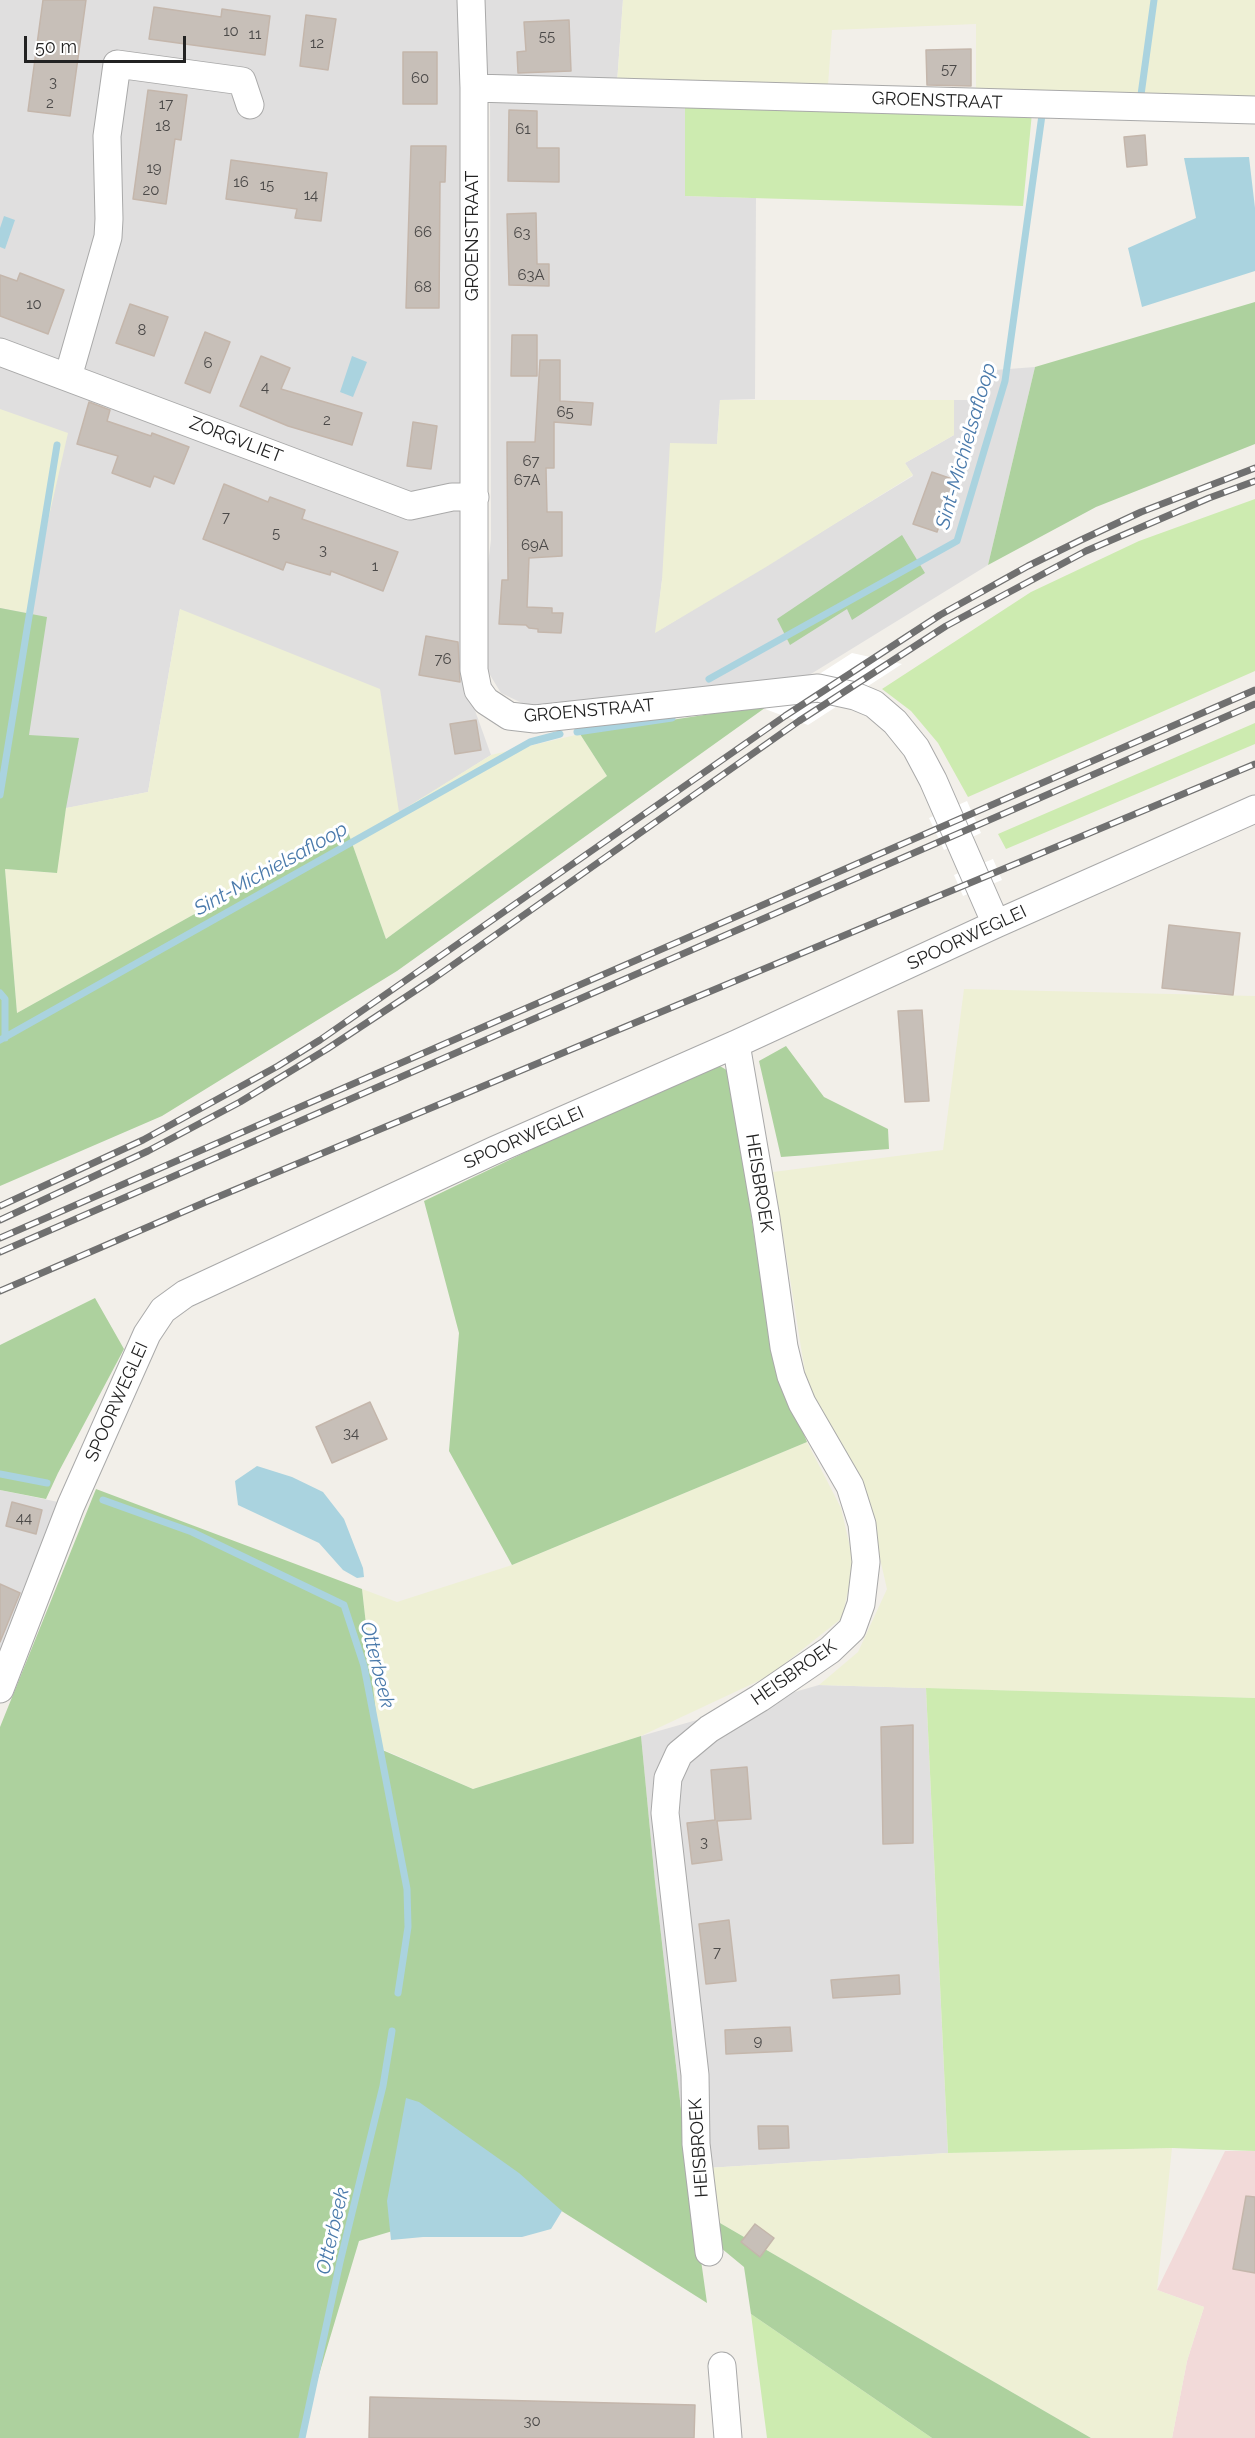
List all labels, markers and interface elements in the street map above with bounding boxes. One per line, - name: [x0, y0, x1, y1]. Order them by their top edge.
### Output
- house number: 10: [223, 22, 239, 40]
- scale bar: [27, 24, 189, 62]
- house number: 11: [249, 25, 261, 43]
- house number: 55: [539, 27, 555, 45]
- house number: 12: [310, 34, 324, 52]
- text: 50 m: [35, 36, 77, 57]
- house number: 57: [941, 60, 957, 78]
- house number: 60: [411, 69, 429, 87]
- house number: 3: [49, 73, 57, 91]
- street label: GROENSTRAAT: [871, 88, 1003, 114]
- house number: 2: [46, 94, 54, 112]
- house number: 17: [159, 95, 173, 113]
- house number: 18: [155, 117, 171, 135]
- house number: 61: [515, 120, 531, 138]
- house number: 19: [146, 159, 162, 177]
- street label: GROENSTRAAT: [462, 171, 484, 301]
- house number: 16: [233, 173, 249, 191]
- house number: 15: [260, 176, 274, 194]
- house number: 20: [143, 181, 159, 199]
- house number: 14: [304, 186, 318, 204]
- house number: 66: [414, 223, 432, 241]
- house number: 63: [513, 224, 531, 242]
- house number: 63A: [517, 266, 545, 284]
- house number: 68: [414, 278, 432, 296]
- house number: 10: [26, 295, 42, 313]
- house number: 8: [138, 321, 146, 339]
- house number: 6: [203, 354, 213, 372]
- water label: Sint-Michielsafloop: [931, 360, 1001, 532]
- house number: 4: [261, 378, 269, 396]
- house number: 65: [556, 403, 574, 421]
- house number: 2: [323, 411, 331, 429]
- street label: ZORGVLIET: [186, 412, 286, 468]
- house number: 67: [522, 452, 540, 470]
- house number: 67A: [514, 471, 540, 489]
- house number: 7: [222, 508, 230, 526]
- house number: 5: [272, 524, 280, 542]
- house number: 69A: [521, 536, 549, 554]
- house number: 3: [319, 541, 327, 559]
- house number: 1: [372, 557, 378, 575]
- house number: 76: [434, 650, 452, 668]
- street label: GROENSTRAAT: [523, 695, 655, 727]
- water label: Sint-Michielsafloop: [190, 817, 352, 921]
- street label: SPOORWEGLEI: [904, 901, 1030, 975]
- street label: SPOORWEGLEI: [461, 1102, 587, 1174]
- street label: HEISBROEK: [741, 1132, 777, 1234]
- street label: SPOORWEGLEI: [81, 1339, 153, 1465]
- house number: 34: [343, 1424, 359, 1442]
- house number: 44: [16, 1509, 32, 1527]
- water label: Otterbeek: [355, 1619, 399, 1711]
- street label: HEISBROEK: [747, 1636, 841, 1710]
- house number: 3: [700, 1833, 708, 1851]
- house number: 7: [713, 1943, 721, 1961]
- house number: 9: [754, 2032, 762, 2050]
- street label: HEISBROEK: [685, 2098, 713, 2198]
- water label: Otterbeek: [311, 2185, 355, 2277]
- house number: 30: [523, 2412, 541, 2430]

